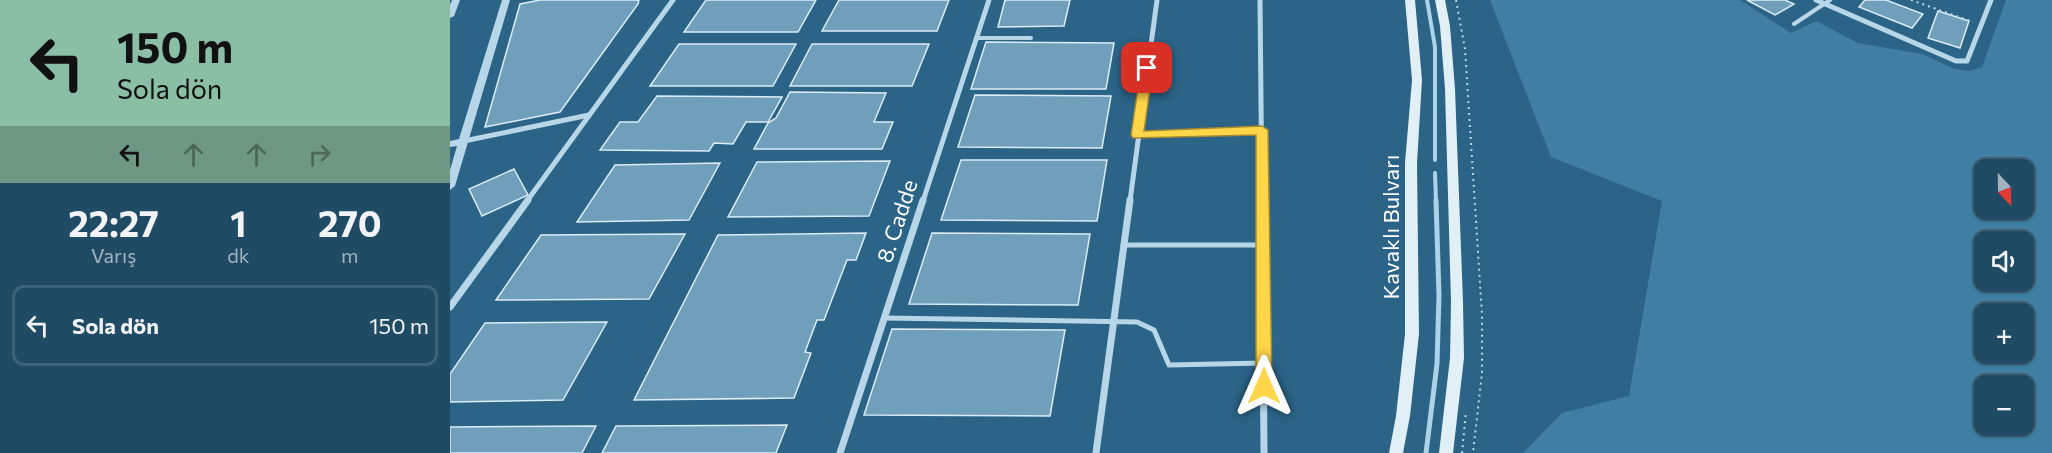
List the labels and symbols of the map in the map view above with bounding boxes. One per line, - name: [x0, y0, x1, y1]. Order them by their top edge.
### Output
- pin: [1121, 42, 1172, 93]
- street label: Kavaklı Bulvarı: [1377, 154, 1404, 300]
- north arrow: [1974, 159, 2034, 219]
- street label: 8. Cadde: [870, 176, 923, 266]
- position arrow: [1232, 354, 1296, 418]

